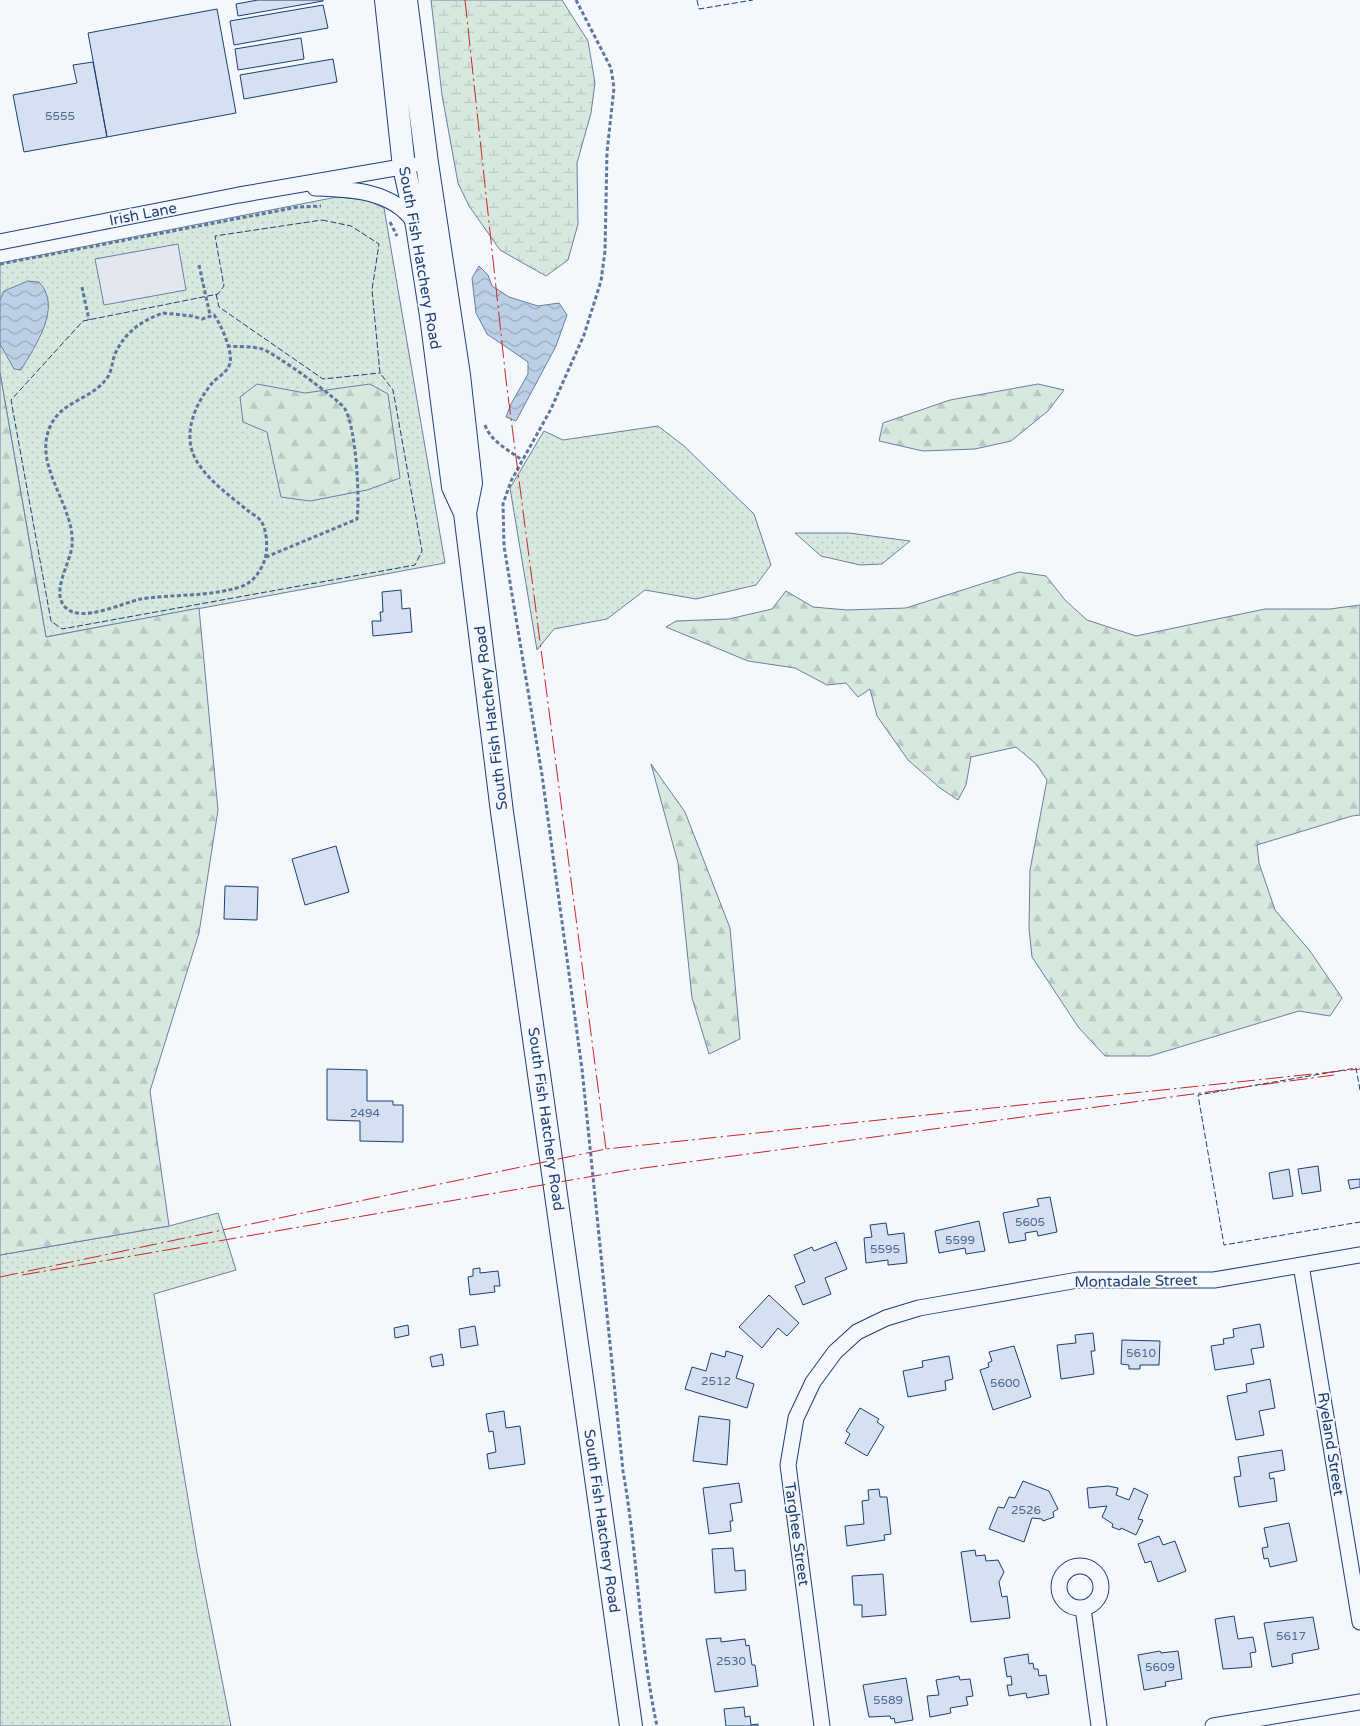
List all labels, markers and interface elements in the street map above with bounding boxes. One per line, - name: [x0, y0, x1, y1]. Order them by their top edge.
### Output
- house number: 5555: [45, 109, 75, 123]
- street label: South Fish Hatchery Road: [395, 165, 445, 351]
- street label: Irish Lane: [108, 199, 178, 229]
- street label: South Fish Hatchery Road: [471, 625, 511, 811]
- street label: South Fish Hatchery Road: [524, 1026, 568, 1212]
- house number: 2494: [350, 1106, 381, 1120]
- house number: 5605: [1015, 1215, 1045, 1229]
- house number: 5599: [945, 1233, 975, 1247]
- house number: 5595: [870, 1242, 900, 1256]
- street label: Montadale Street: [1074, 1271, 1198, 1291]
- house number: 5610: [1126, 1346, 1157, 1360]
- house number: 2512: [701, 1374, 731, 1388]
- house number: 5600: [990, 1376, 1021, 1390]
- street label: Ryeland Street: [1314, 1391, 1348, 1497]
- street label: South Fish Hatchery Road: [580, 1428, 624, 1614]
- street label: Targhee Street: [781, 1481, 813, 1587]
- house number: 2526: [1011, 1503, 1041, 1517]
- house number: 5617: [1276, 1629, 1306, 1643]
- house number: 2530: [716, 1654, 747, 1668]
- house number: 5609: [1145, 1660, 1175, 1674]
- house number: 5589: [873, 1693, 903, 1707]

